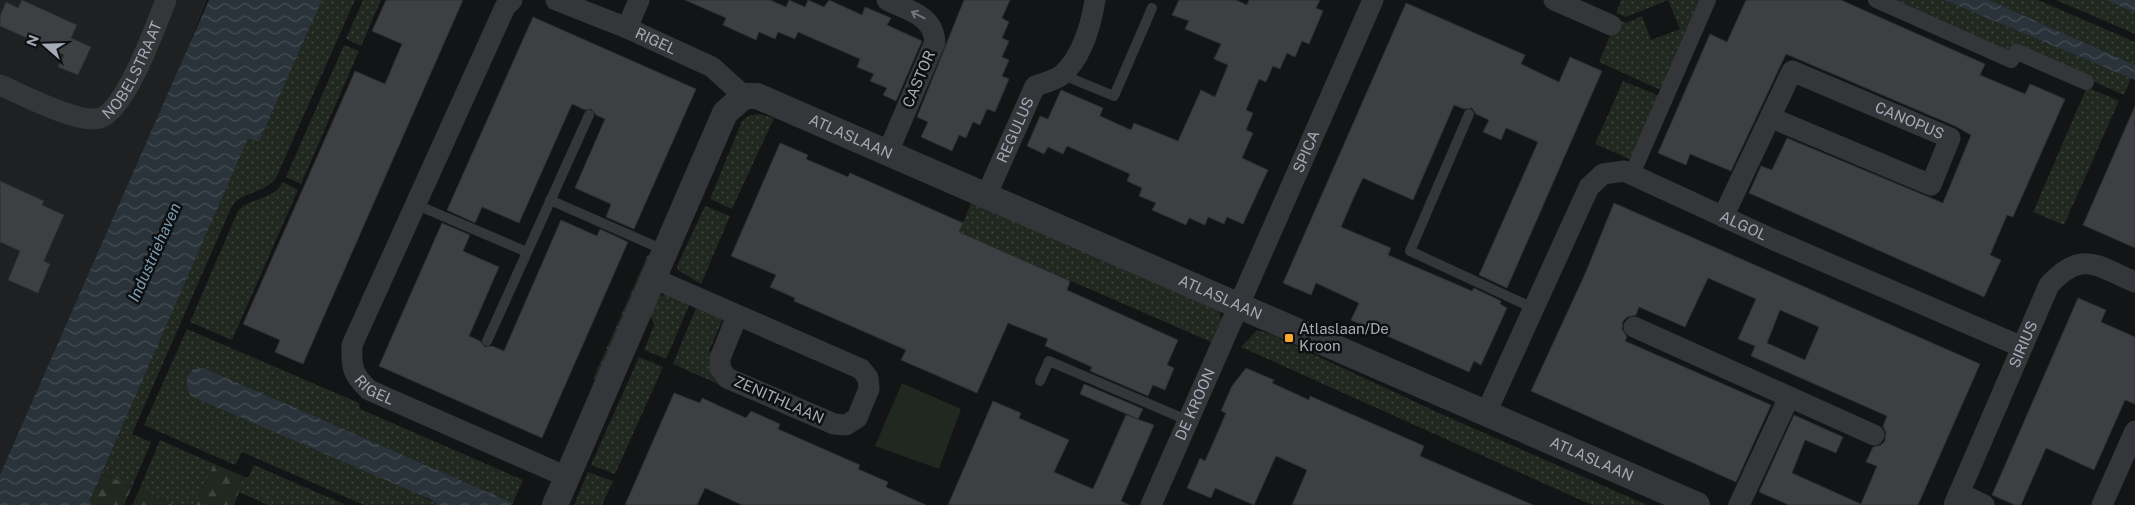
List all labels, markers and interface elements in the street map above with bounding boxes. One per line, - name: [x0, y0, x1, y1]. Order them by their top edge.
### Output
- one-way arrow: [911, 10, 926, 20]
- street label: NOBELSTRAAT: [99, 19, 165, 122]
- north arrow: [20, 20, 70, 70]
- street label: RIGEL: [633, 24, 679, 58]
- text: N: [23, 33, 42, 48]
- street label: CASTOR: [899, 48, 938, 110]
- street label: REGULUS: [993, 94, 1037, 165]
- street label: CANOPUS: [1873, 98, 1947, 142]
- street label: ATLASLAAN: [807, 111, 895, 162]
- street label: SPICA: [1289, 127, 1323, 175]
- water label: Industriehaven: [124, 200, 185, 305]
- street label: ALGOL: [1717, 207, 1770, 244]
- street label: ATLASLAAN: [1176, 272, 1265, 323]
- street label: SIRIUS: [2005, 318, 2040, 370]
- place label: Atlaslaan/De Kroon: [1299, 320, 1389, 354]
- marker: Atlaslaan/De Kroon: [1283, 332, 1295, 344]
- street label: DE KROON: [1172, 365, 1218, 443]
- street label: RIGEL: [351, 372, 397, 408]
- street label: ZENITHLAAN: [732, 372, 827, 427]
- street label: ATLASLAAN: [1548, 433, 1636, 484]

